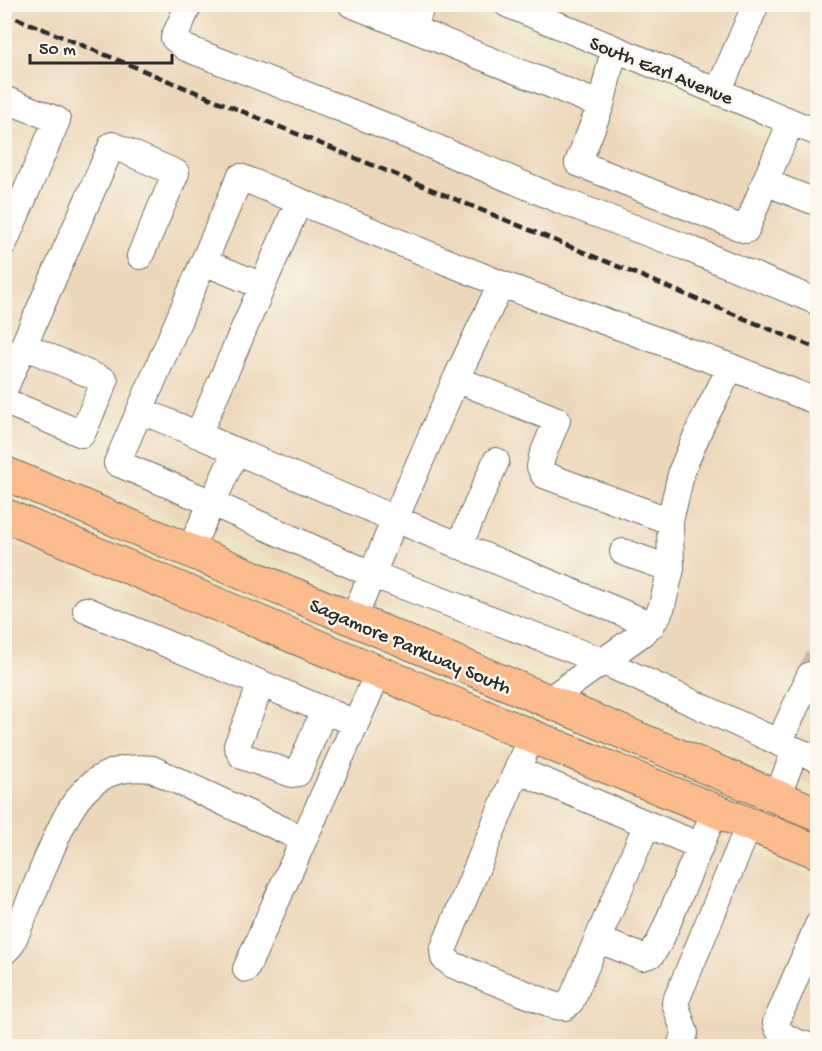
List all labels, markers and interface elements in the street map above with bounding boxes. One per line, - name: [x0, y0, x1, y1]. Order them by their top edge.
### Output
- scale bar: [30, 27, 172, 65]
- street label: South Earl Avenue: [586, 33, 736, 112]
- text: 50 m: [39, 40, 76, 61]
- street label: Sagamore Parkway South: [305, 595, 514, 701]

